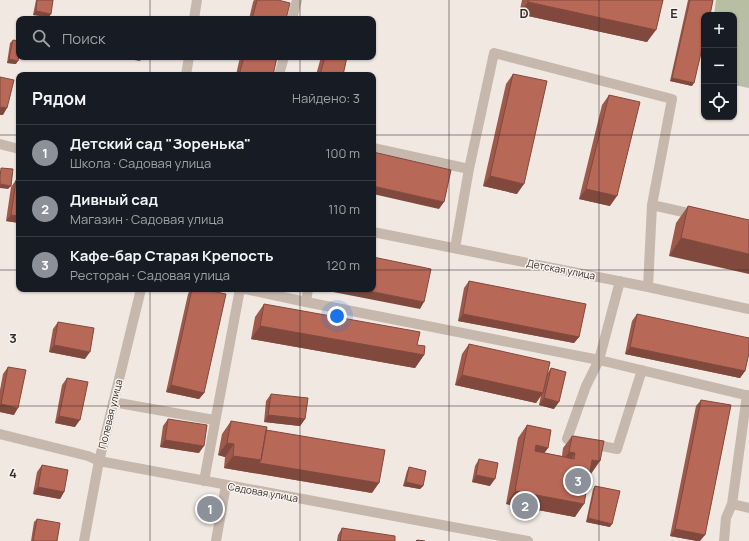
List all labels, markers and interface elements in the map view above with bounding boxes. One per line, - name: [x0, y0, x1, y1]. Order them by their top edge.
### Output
- text: D: [519, 4, 529, 22]
- text: E: [670, 4, 678, 22]
- map controls: [701, 12, 737, 120]
- button: +: [701, 12, 737, 48]
- search box: [16, 16, 376, 60]
- icon: search: [30, 27, 52, 49]
- text: Поиск: [62, 28, 106, 49]
- button: −: [701, 48, 737, 84]
- button: locate: [701, 84, 737, 120]
- text: Рядом: [32, 87, 86, 110]
- text: Найдено: 3: [292, 89, 360, 107]
- text: Детский сад "Зоренька": [70, 133, 251, 154]
- text: 1: [42, 144, 48, 162]
- text: 100 m: [325, 144, 360, 162]
- text: Школа · Садовая улица: [70, 154, 211, 172]
- text: Дивный сад: [70, 189, 158, 210]
- text: 2: [41, 200, 49, 218]
- text: 110 m: [328, 200, 360, 218]
- text: Магазин · Садовая улица: [70, 210, 224, 228]
- text: Кафе-бар Старая Крепость: [70, 245, 273, 266]
- street label: Детская улица: [525, 255, 597, 283]
- text: 3: [41, 256, 49, 274]
- text: 120 m: [326, 256, 360, 274]
- text: Ресторан · Садовая улица: [70, 266, 230, 284]
- your location: [327, 306, 347, 326]
- text: 3: [9, 329, 17, 347]
- street label: Полевая улица: [95, 378, 125, 450]
- text: 4: [9, 464, 17, 482]
- pin: 3: [565, 466, 591, 496]
- street label: Садовая улица: [227, 479, 299, 505]
- pin: 2: [512, 491, 538, 521]
- pin: 1: [197, 494, 223, 524]

